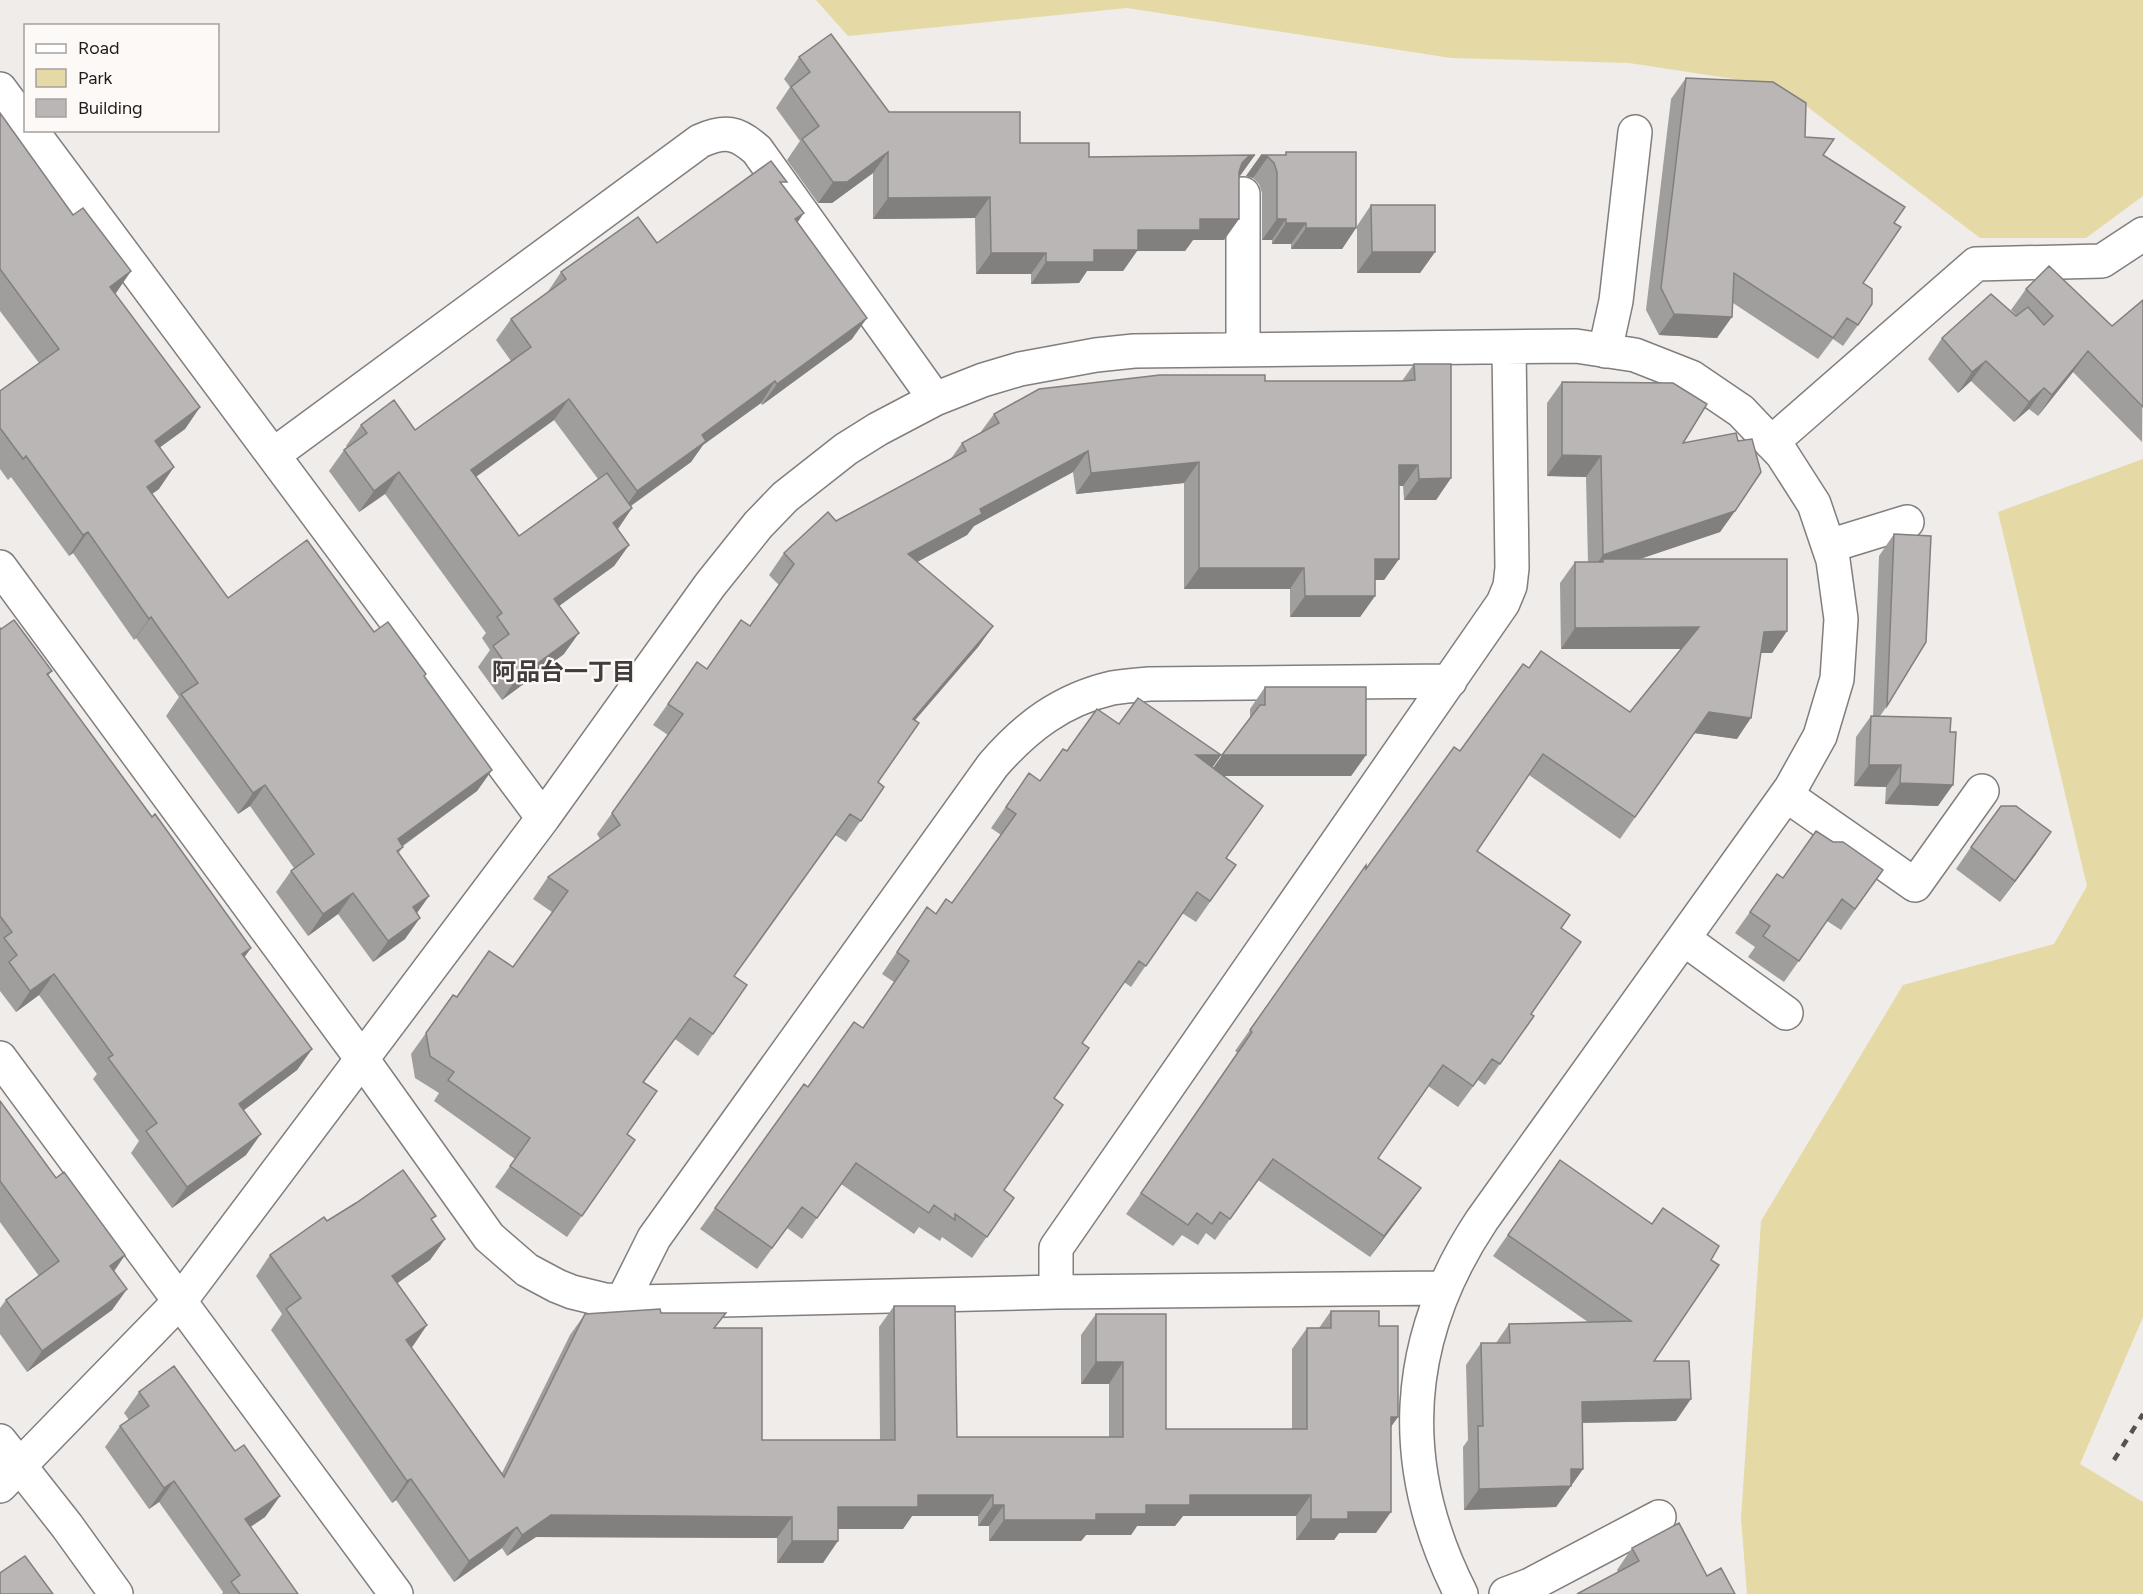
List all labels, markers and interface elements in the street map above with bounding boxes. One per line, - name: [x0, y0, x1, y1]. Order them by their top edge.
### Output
- legend: [24, 24, 219, 132]
- text: Road: [78, 37, 119, 59]
- text: Park: [78, 67, 113, 89]
- text: Building: [78, 97, 143, 119]
- district label: 阿品台一丁目: [492, 657, 636, 686]

